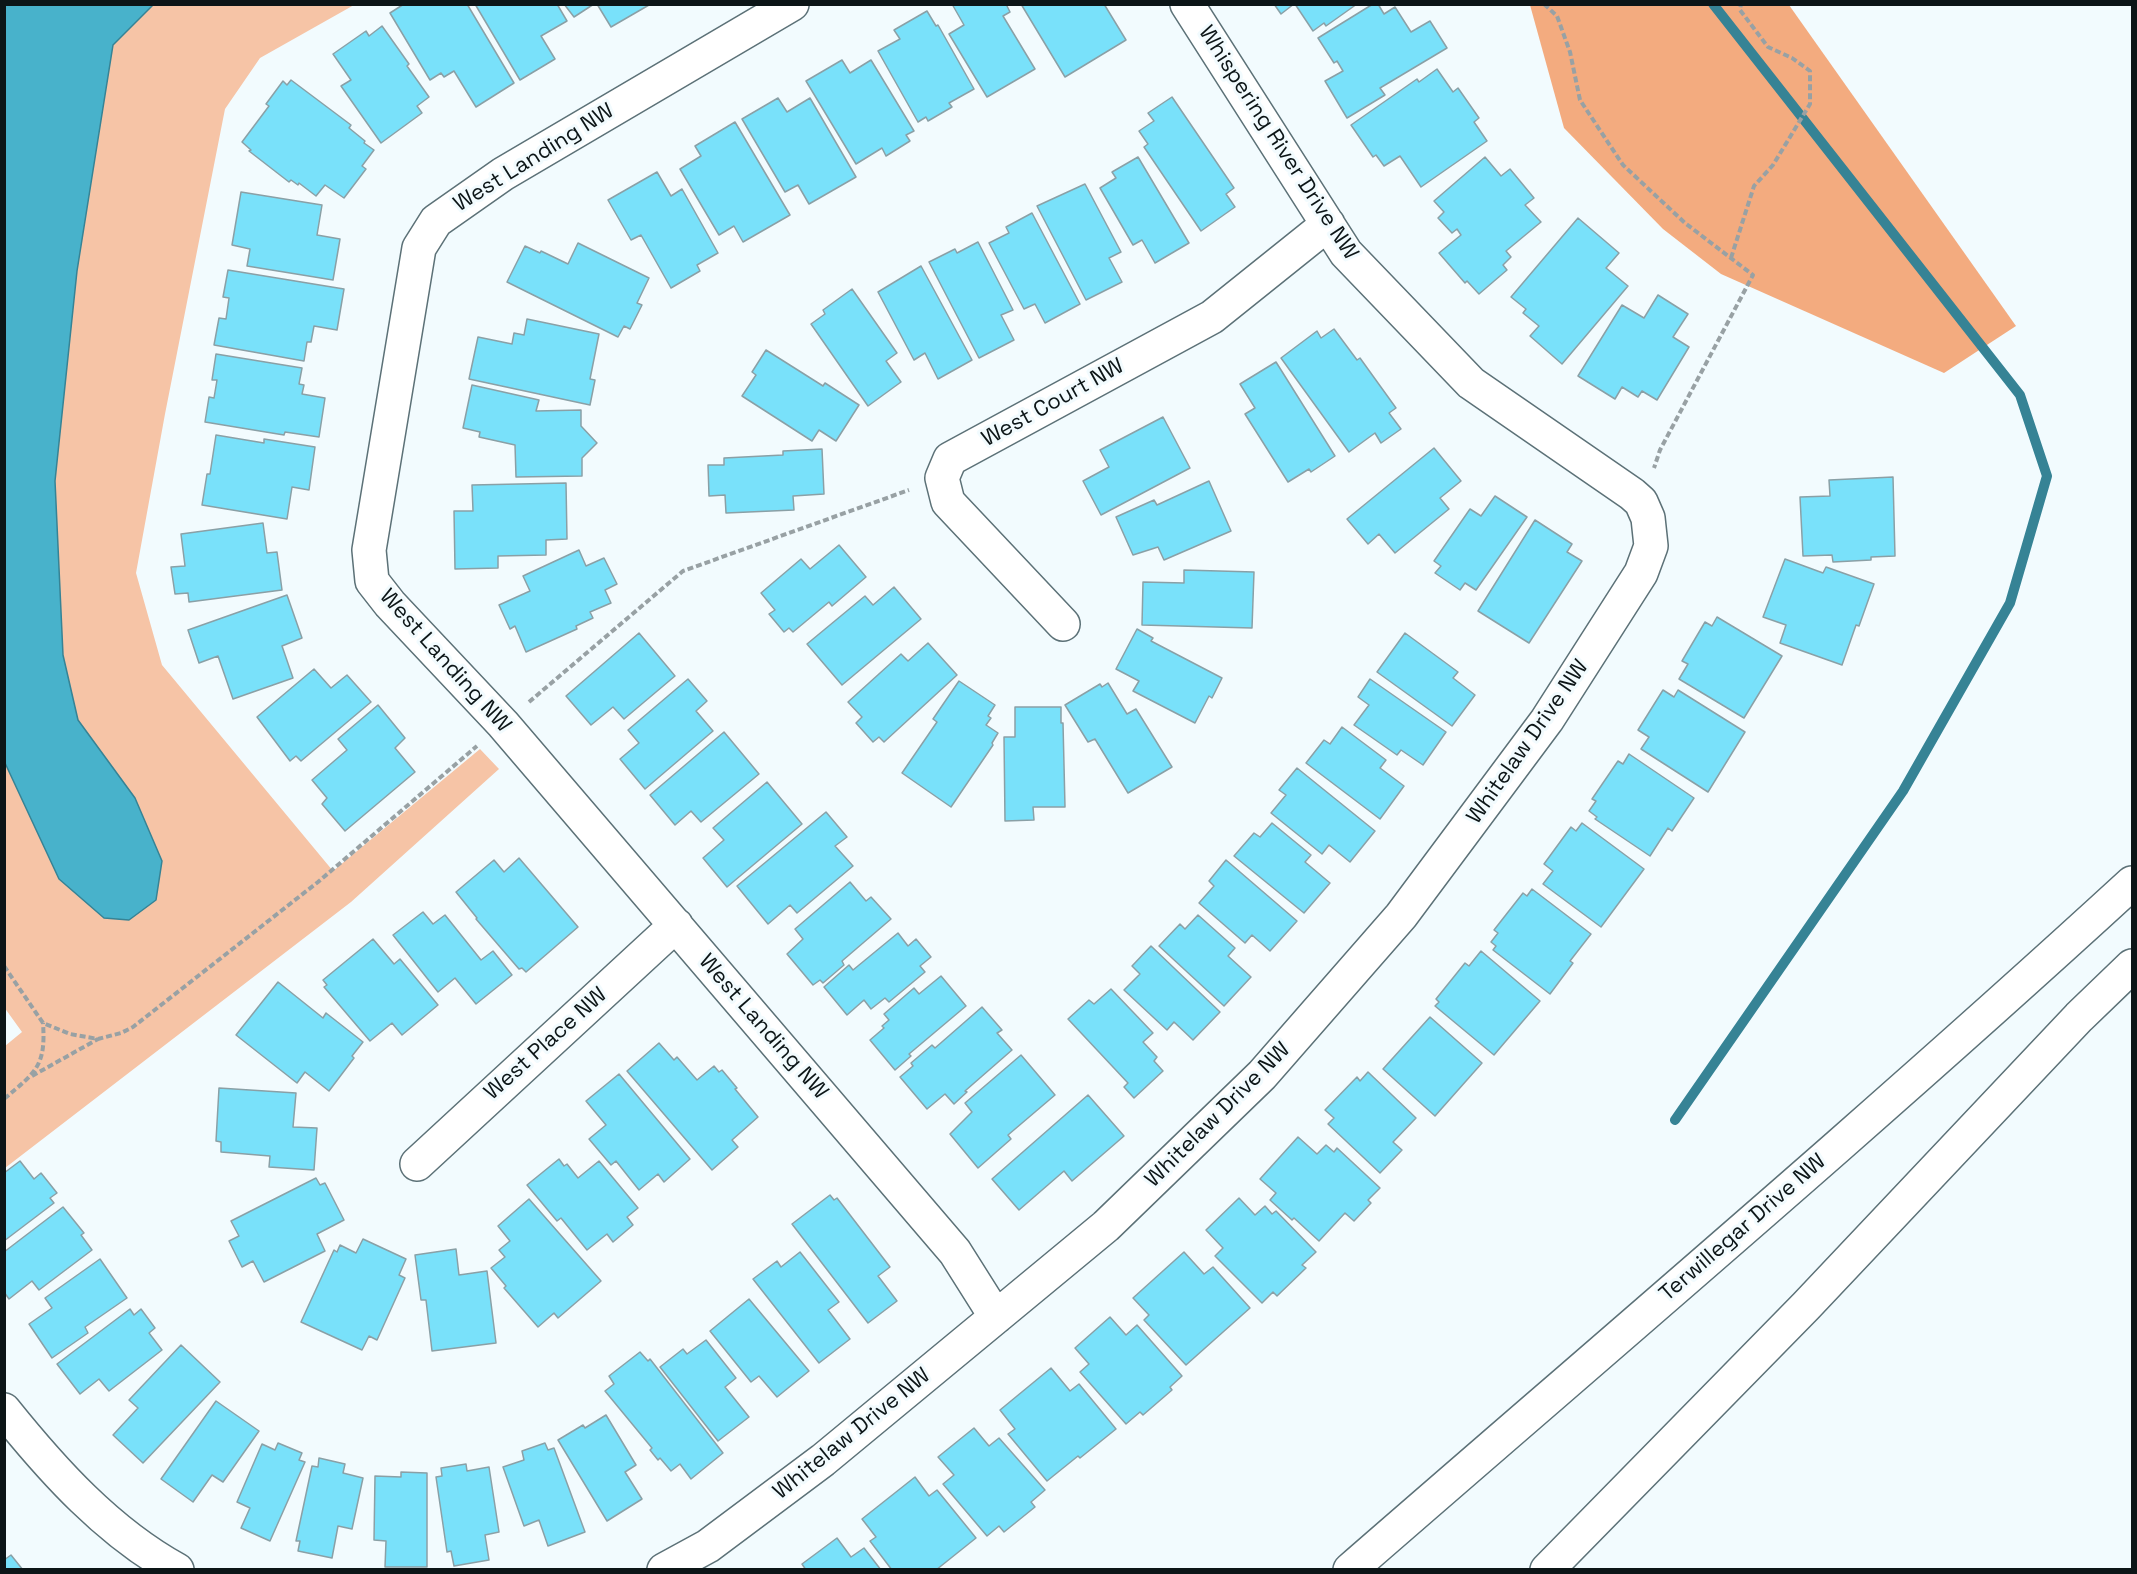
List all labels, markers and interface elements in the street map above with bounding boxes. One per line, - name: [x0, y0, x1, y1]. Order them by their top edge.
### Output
- street label: Whispering River Drive NW: [1192, 21, 1364, 265]
- street label: West Landing NW: [449, 98, 619, 218]
- street label: West Court NW: [977, 353, 1129, 453]
- street label: West Landing NW: [374, 584, 516, 738]
- street label: Whitelaw Drive NW: [1461, 655, 1595, 829]
- street label: West Landing NW: [693, 949, 833, 1105]
- street label: West Place NW: [479, 982, 613, 1106]
- street label: Whitelaw Drive NW: [1140, 1037, 1296, 1193]
- street label: Terwillegar Drive NW: [1654, 1149, 1832, 1307]
- street label: Whitelaw Drive NW: [768, 1363, 936, 1505]

